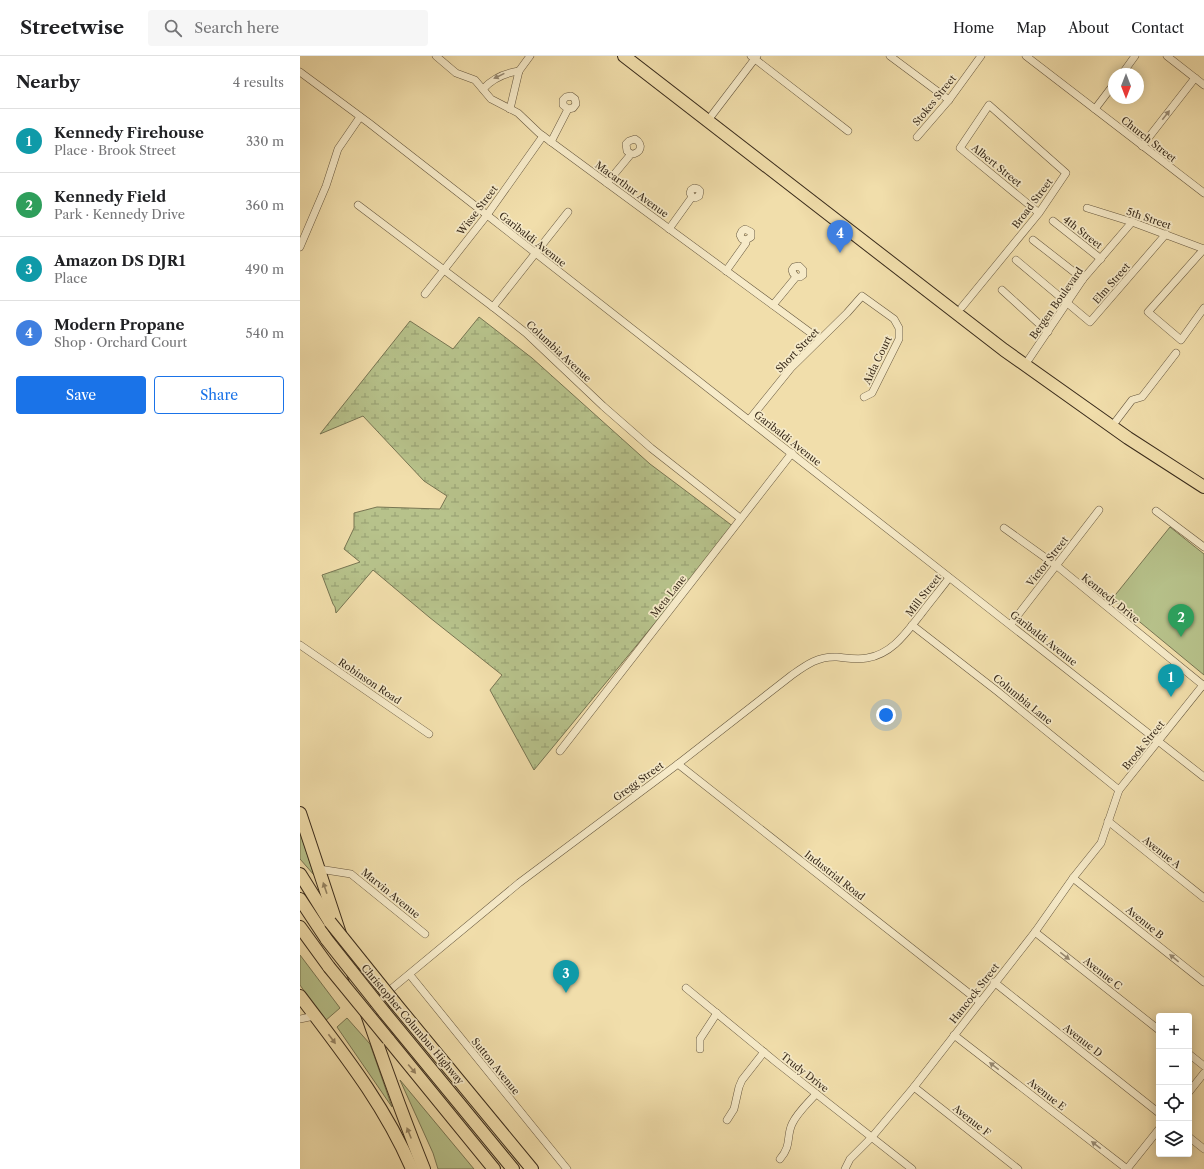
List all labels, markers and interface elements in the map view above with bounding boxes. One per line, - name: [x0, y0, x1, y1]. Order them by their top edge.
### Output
- search box: [148, 10, 428, 46]
- text: Streetwise: [20, 16, 124, 39]
- icon: search: [162, 17, 184, 39]
- text: Search here: [194, 18, 279, 37]
- text: Home: [953, 19, 994, 37]
- text: Map: [1016, 19, 1046, 37]
- text: About: [1068, 19, 1109, 37]
- text: Contact: [1131, 19, 1184, 37]
- north arrow: [1108, 68, 1144, 104]
- text: Nearby: [16, 72, 80, 92]
- street label: Stokes Street: [910, 72, 959, 129]
- one-way arrow: [493, 73, 505, 79]
- text: 4 results: [233, 74, 284, 90]
- one-way arrow: [1162, 110, 1171, 121]
- street label: Church Street: [1118, 114, 1179, 165]
- text: Kennedy Firehouse: [54, 123, 204, 142]
- text: 1: [26, 133, 32, 149]
- text: 330 m: [246, 133, 284, 149]
- street label: Albert Street: [968, 141, 1025, 190]
- text: Place · Brook Street: [54, 142, 176, 158]
- street label: Macarthur Avenue: [592, 158, 671, 221]
- street label: Broad Street: [1009, 175, 1056, 231]
- street label: Wisse Street: [454, 182, 501, 239]
- text: Kennedy Field: [54, 187, 166, 206]
- text: 2: [25, 197, 33, 213]
- text: 360 m: [245, 197, 284, 213]
- street label: 5th Street: [1125, 205, 1173, 232]
- text: Park · Kennedy Drive: [54, 206, 185, 222]
- street label: Garibaldi Avenue: [496, 209, 569, 270]
- street label: 4th Street: [1060, 213, 1105, 252]
- pin: 4: [827, 220, 853, 253]
- text: Amazon DS DJR1: [54, 251, 185, 270]
- street label: Elm Street: [1090, 260, 1133, 307]
- text: 3: [25, 261, 33, 277]
- text: 490 m: [245, 261, 284, 277]
- street label: Bergen Boulevard: [1027, 265, 1086, 342]
- text: Place: [54, 270, 87, 286]
- text: Modern Propane: [54, 315, 184, 334]
- street label: Columbia Avenue: [523, 318, 594, 385]
- text: 4: [25, 325, 33, 341]
- text: 540 m: [246, 325, 284, 341]
- street label: Short Street: [773, 325, 822, 375]
- text: Shop · Orchard Court: [54, 334, 187, 350]
- street label: Aida Court: [860, 334, 895, 387]
- button: Save: [16, 376, 146, 414]
- button: Share: [154, 376, 284, 414]
- street label: Garibaldi Avenue: [751, 408, 824, 469]
- street label: Victor Street: [1023, 533, 1071, 590]
- street label: Mill Street: [903, 571, 944, 619]
- street label: Kennedy Drive: [1079, 571, 1143, 626]
- street label: Meta Lane: [648, 572, 689, 620]
- pin: 2: [1168, 604, 1194, 637]
- street label: Garibaldi Avenue: [1007, 608, 1080, 669]
- street label: Robinson Road: [336, 656, 404, 707]
- pin: 1: [1158, 664, 1184, 697]
- street label: Columbia Lane: [990, 671, 1055, 728]
- your location: [876, 705, 896, 725]
- street label: Brook Street: [1119, 718, 1168, 773]
- street label: Gregg Street: [610, 758, 666, 804]
- street label: Avenue A: [1139, 833, 1184, 872]
- street label: Industrial Road: [802, 848, 867, 903]
- street label: Marvin Avenue: [359, 866, 423, 921]
- one-way arrow: [322, 882, 328, 894]
- street label: Avenue B: [1122, 902, 1166, 942]
- one-way arrow: [1060, 952, 1071, 961]
- one-way arrow: [1168, 953, 1179, 962]
- street label: Avenue C: [1080, 954, 1125, 993]
- pin: 3: [553, 960, 579, 993]
- street label: Hancock Street: [947, 960, 1002, 1026]
- street label: Christopher Columbus Highway: [359, 962, 467, 1087]
- map controls: [1156, 1013, 1192, 1157]
- button: +: [1156, 1013, 1192, 1049]
- street label: Avenue D: [1060, 1020, 1105, 1060]
- one-way arrow: [328, 1033, 336, 1044]
- street label: Sutton Avenue: [469, 1035, 523, 1098]
- button: −: [1156, 1049, 1192, 1085]
- street label: Trudy Drive: [778, 1050, 832, 1095]
- one-way arrow: [988, 1061, 999, 1070]
- one-way arrow: [408, 1064, 417, 1075]
- street label: Avenue E: [1024, 1075, 1069, 1113]
- button: locate: [1156, 1085, 1192, 1121]
- street label: Avenue F: [949, 1101, 994, 1140]
- button: layers: [1156, 1121, 1192, 1157]
- one-way arrow: [406, 1126, 412, 1138]
- one-way arrow: [1091, 1141, 1102, 1149]

